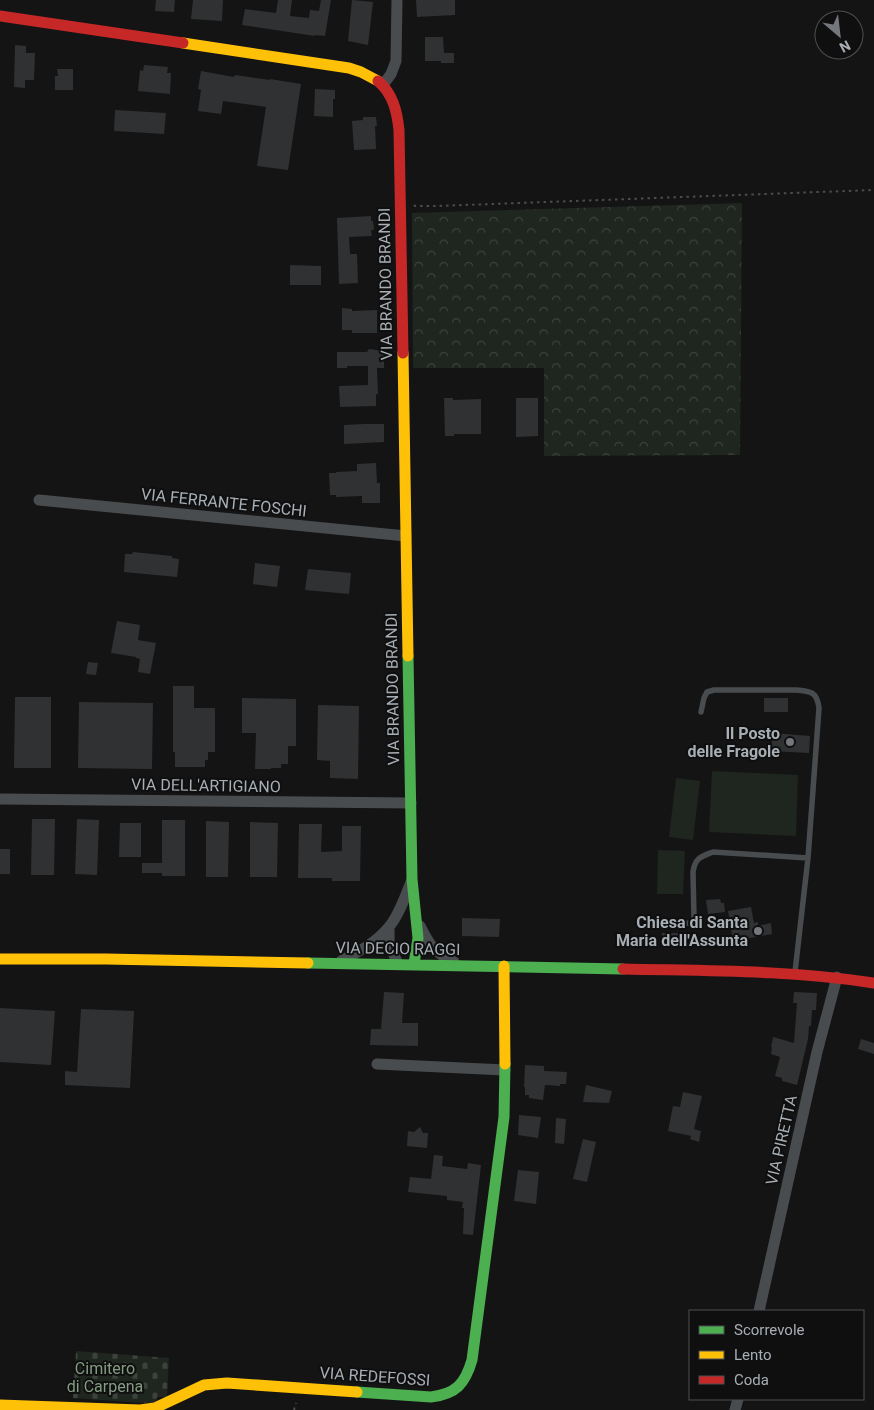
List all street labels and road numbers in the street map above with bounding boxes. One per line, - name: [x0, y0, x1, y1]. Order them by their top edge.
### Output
- street label: VIA BRANDO BRANDI: [375, 207, 396, 361]
- street label: VIA FERRANTE FOSCHI: [140, 484, 308, 521]
- street label: VIA BRANDO BRANDI: [382, 612, 403, 766]
- street label: VIA DELL'ARTIGIANO: [131, 775, 281, 796]
- street label: VIA DECIO RAGGI: [335, 938, 461, 959]
- street label: VIA PIRETTA: [762, 1093, 801, 1187]
- street label: VIA REDEFOSSI: [319, 1363, 431, 1390]

